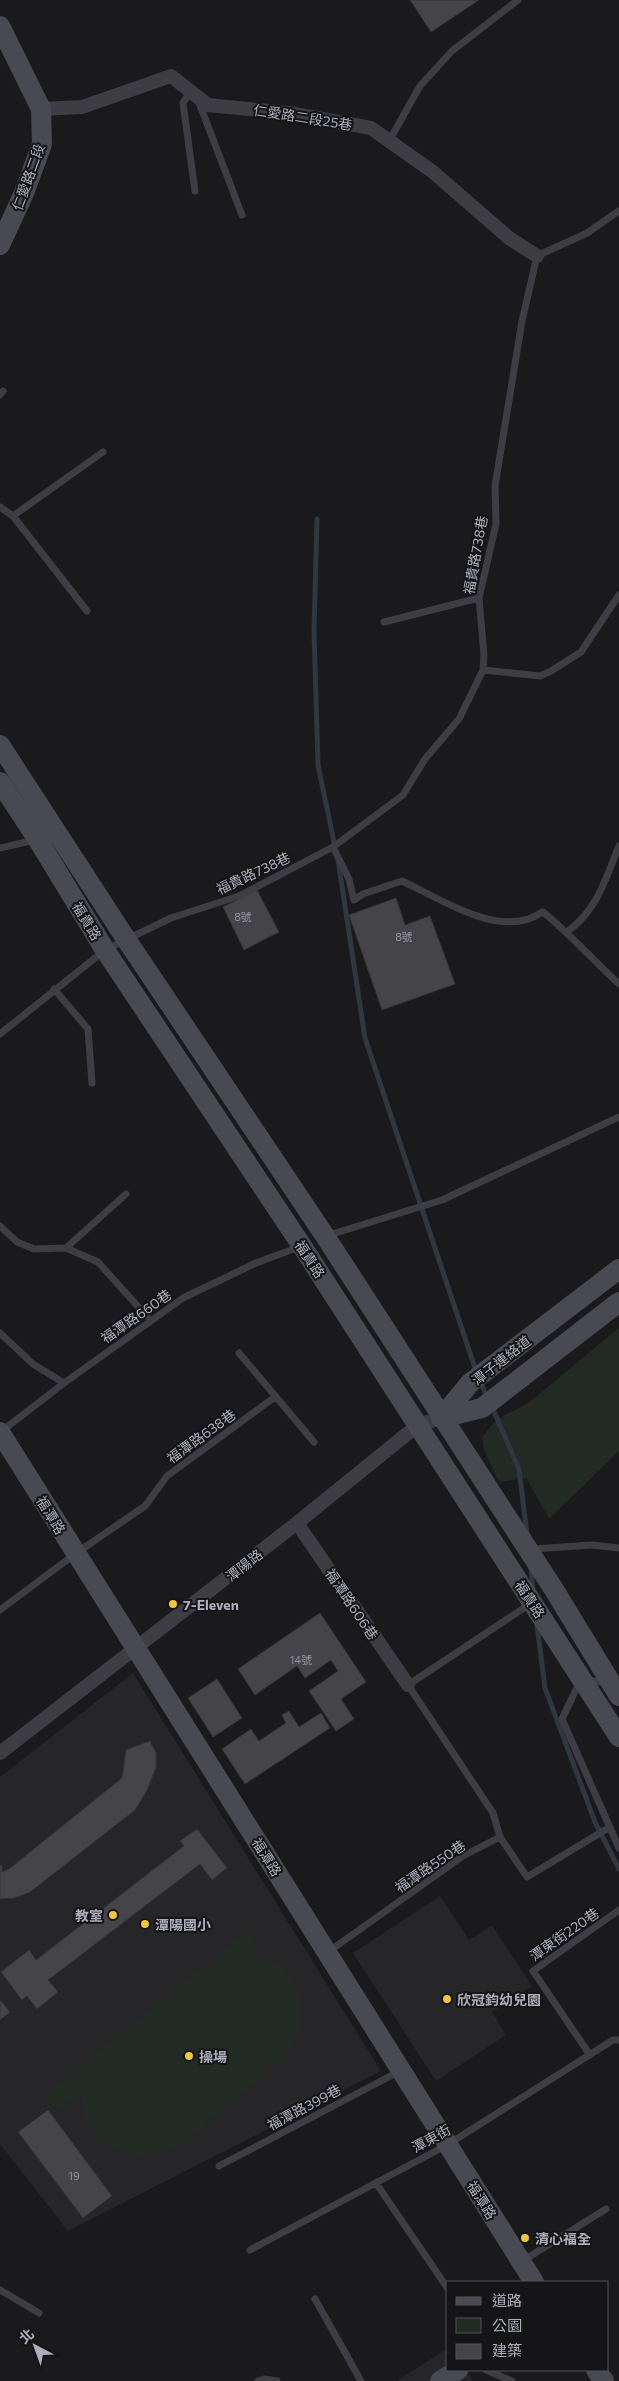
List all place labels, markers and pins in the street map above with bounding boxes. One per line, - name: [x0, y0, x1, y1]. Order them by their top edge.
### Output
- place label: 7-Eleven: [183, 1596, 239, 1613]
- marker: 7-Eleven: [167, 1598, 179, 1610]
- place label: 教室: [75, 1907, 103, 1924]
- marker: 教室: [107, 1909, 119, 1921]
- place label: 潭陽國小: [155, 1916, 211, 1933]
- marker: 潭陽國小: [139, 1918, 151, 1930]
- place label: 欣冠鈞幼兒園: [457, 1991, 541, 2008]
- marker: 欣冠鈞幼兒園: [441, 1993, 453, 2005]
- place label: 操場: [199, 2048, 227, 2065]
- marker: 操場: [183, 2050, 195, 2062]
- place label: 清心福全: [535, 2230, 591, 2247]
- marker: 清心福全: [519, 2232, 531, 2244]

